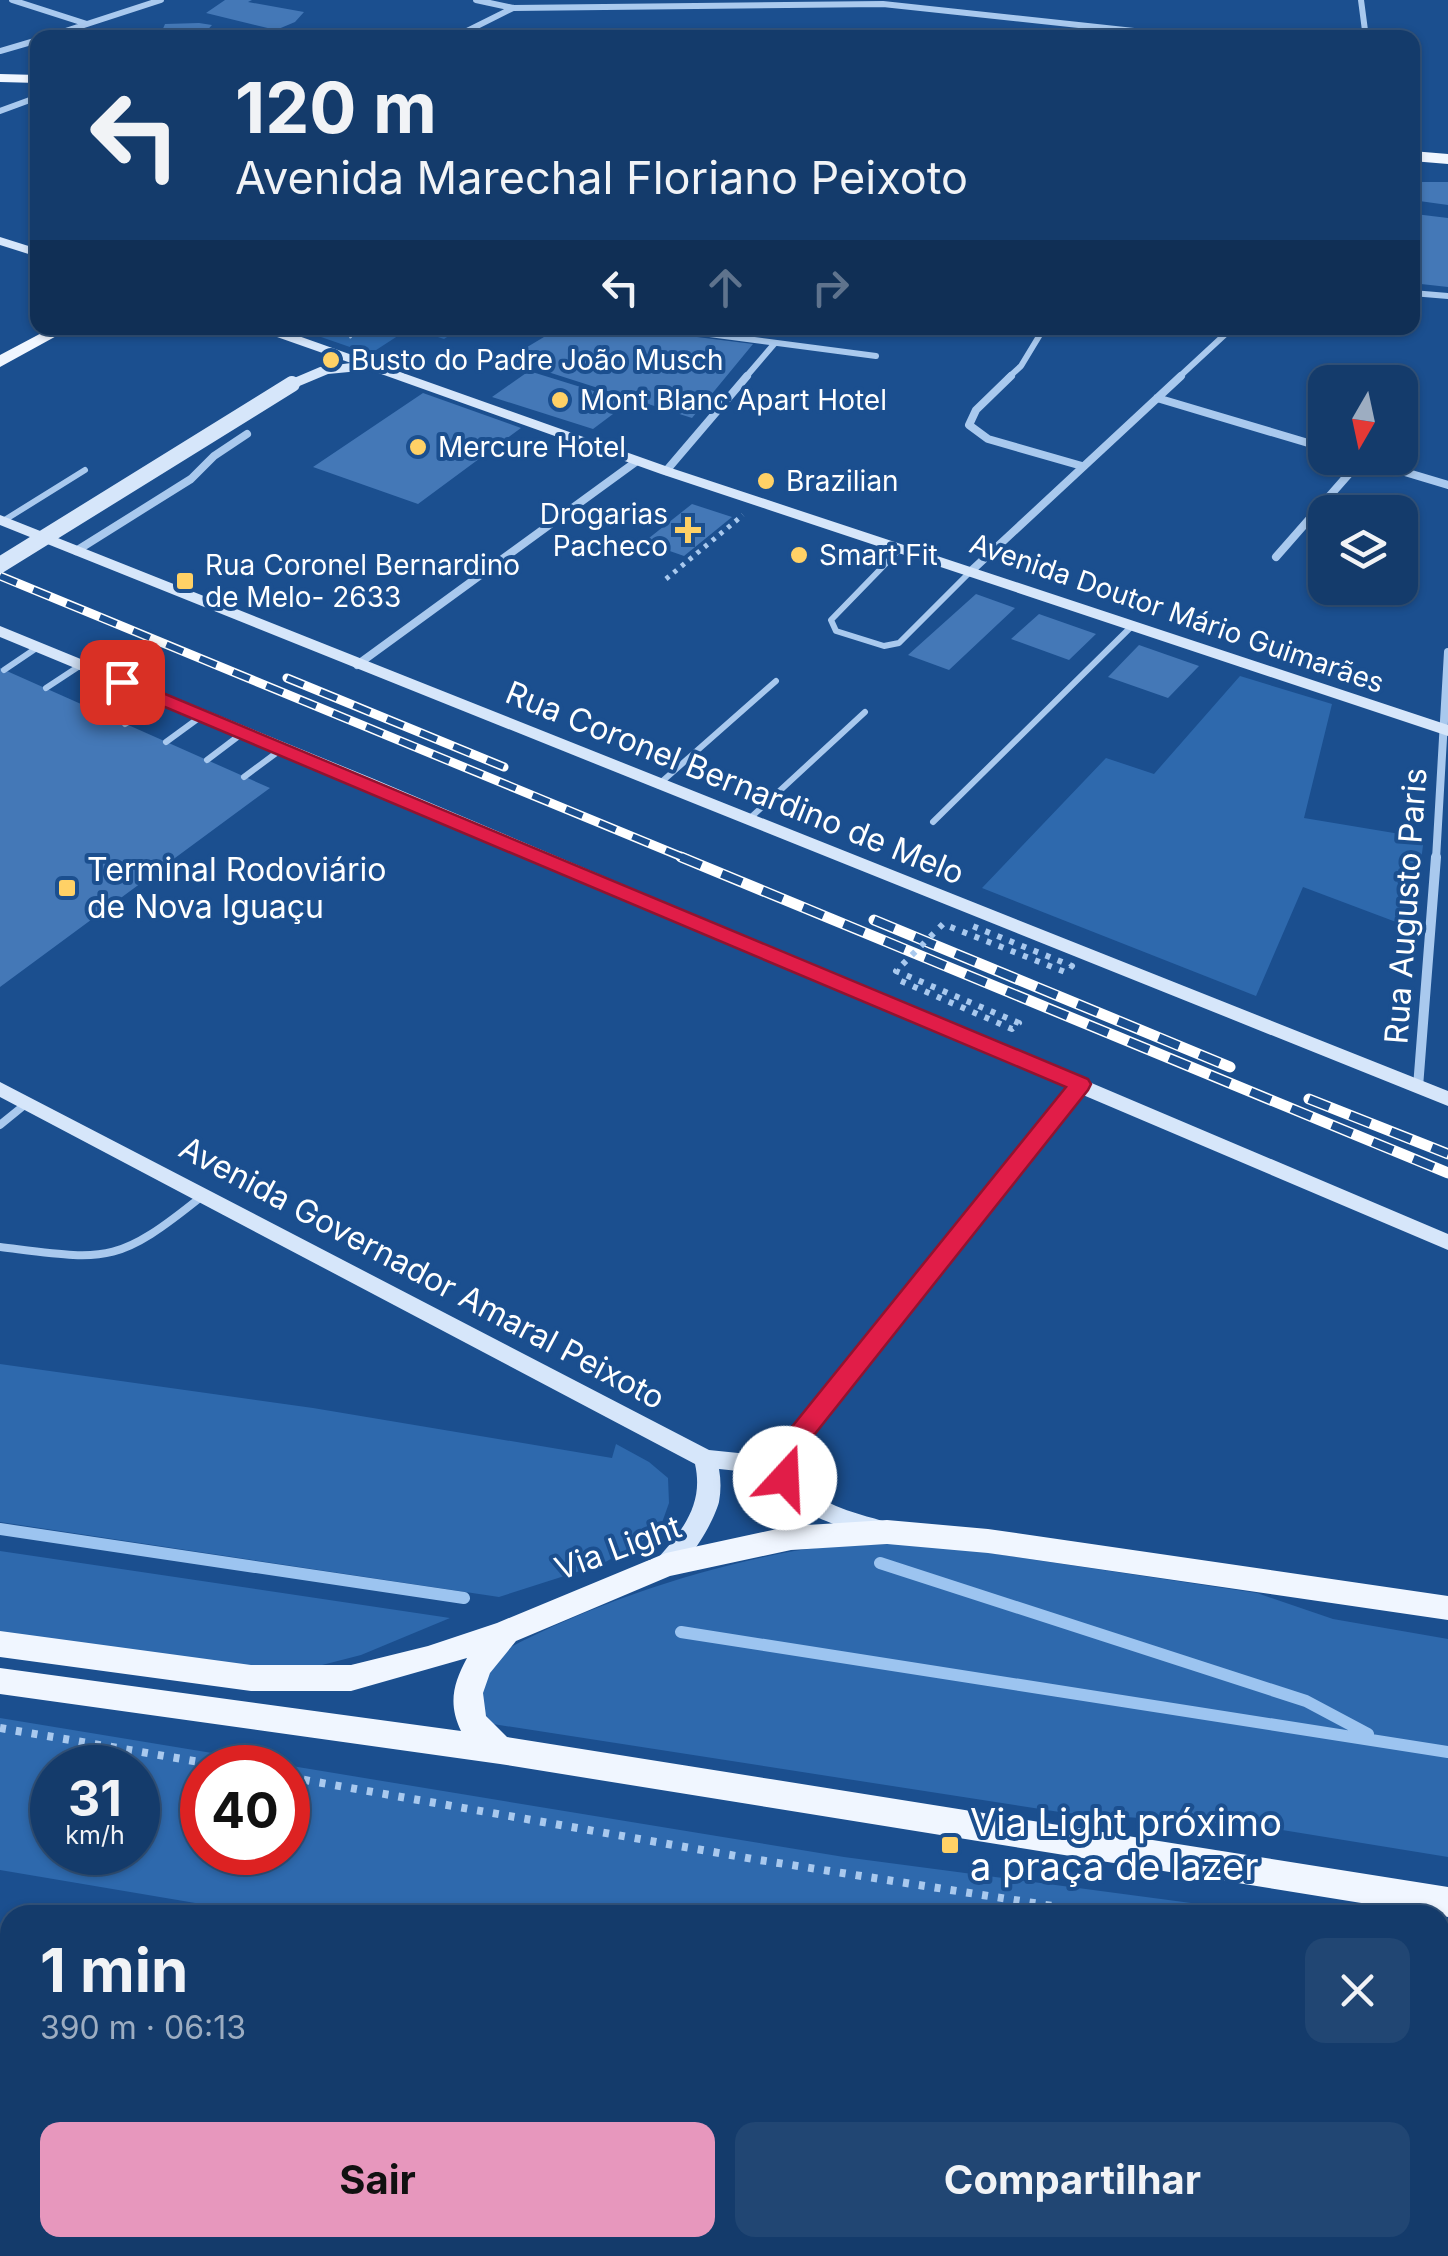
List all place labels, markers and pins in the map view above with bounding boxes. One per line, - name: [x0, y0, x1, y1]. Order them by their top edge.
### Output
- place label: Busto do Padre João Musch: [351, 343, 724, 377]
- marker: Busto do Padre João Musch: [320, 349, 342, 371]
- place label: Mont Blanc Apart Hotel: [580, 383, 887, 417]
- marker: Mont Blanc Apart Hotel: [549, 389, 571, 411]
- place label: Mercure Hotel: [438, 430, 626, 464]
- marker: Mercure Hotel: [407, 436, 429, 458]
- place label: Brazilian: [786, 464, 899, 498]
- marker: Brazilian: [755, 470, 777, 492]
- place label: Drogarias Pacheco: [540, 497, 668, 563]
- marker: Drogarias Pacheco: [677, 519, 699, 541]
- place label: Smart Fit: [819, 538, 938, 572]
- marker: Smart Fit: [788, 544, 810, 566]
- place label: Rua Coronel Bernardino de Melo- 2633: [205, 548, 520, 614]
- marker: Rua Coronel Bernardino de Melo- 2633: [174, 570, 196, 592]
- pin: [80, 640, 165, 725]
- place label: Terminal Rodoviário de Nova Iguaçu: [87, 850, 386, 926]
- marker: Terminal Rodoviário de Nova Iguaçu: [56, 877, 78, 899]
- place label: Via Light próximo a praça de lazer: [970, 1799, 1282, 1889]
- marker: Via Light próximo a praça de lazer: [939, 1834, 961, 1856]

